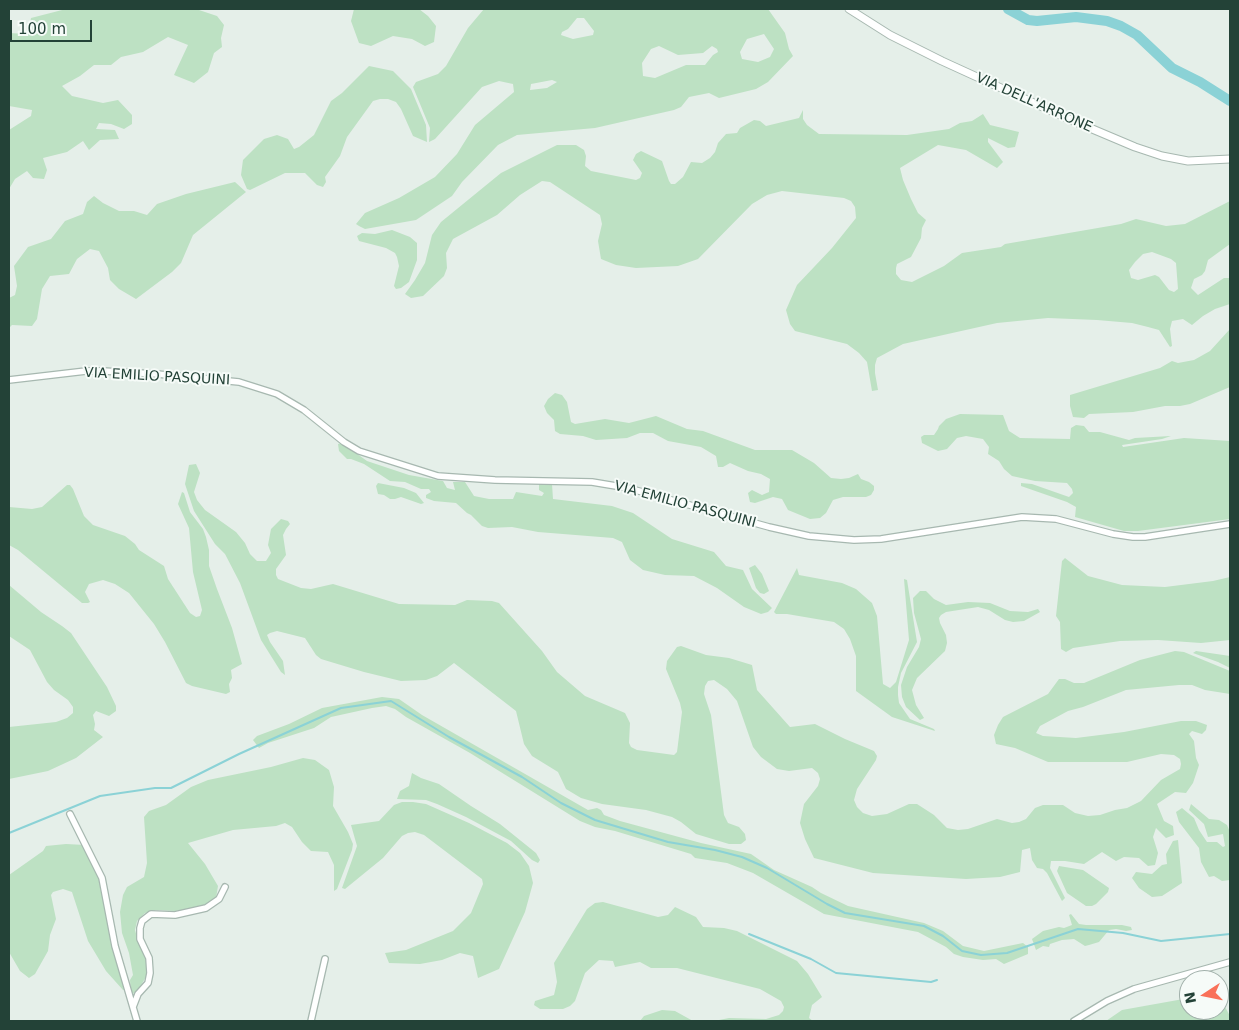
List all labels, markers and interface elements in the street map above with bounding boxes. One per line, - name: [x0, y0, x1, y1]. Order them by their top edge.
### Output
- scale bar: [12, 10, 95, 42]
- text: 100 m: [18, 20, 66, 38]
- street label: VIA DELL'ARRONE: [973, 70, 1095, 136]
- street label: VIA EMILIO PASQUINI: [84, 365, 230, 389]
- street label: VIA EMILIO PASQUINI: [612, 478, 758, 532]
- north arrow: [1179, 970, 1229, 1020]
- text: N: [1181, 990, 1199, 1005]

